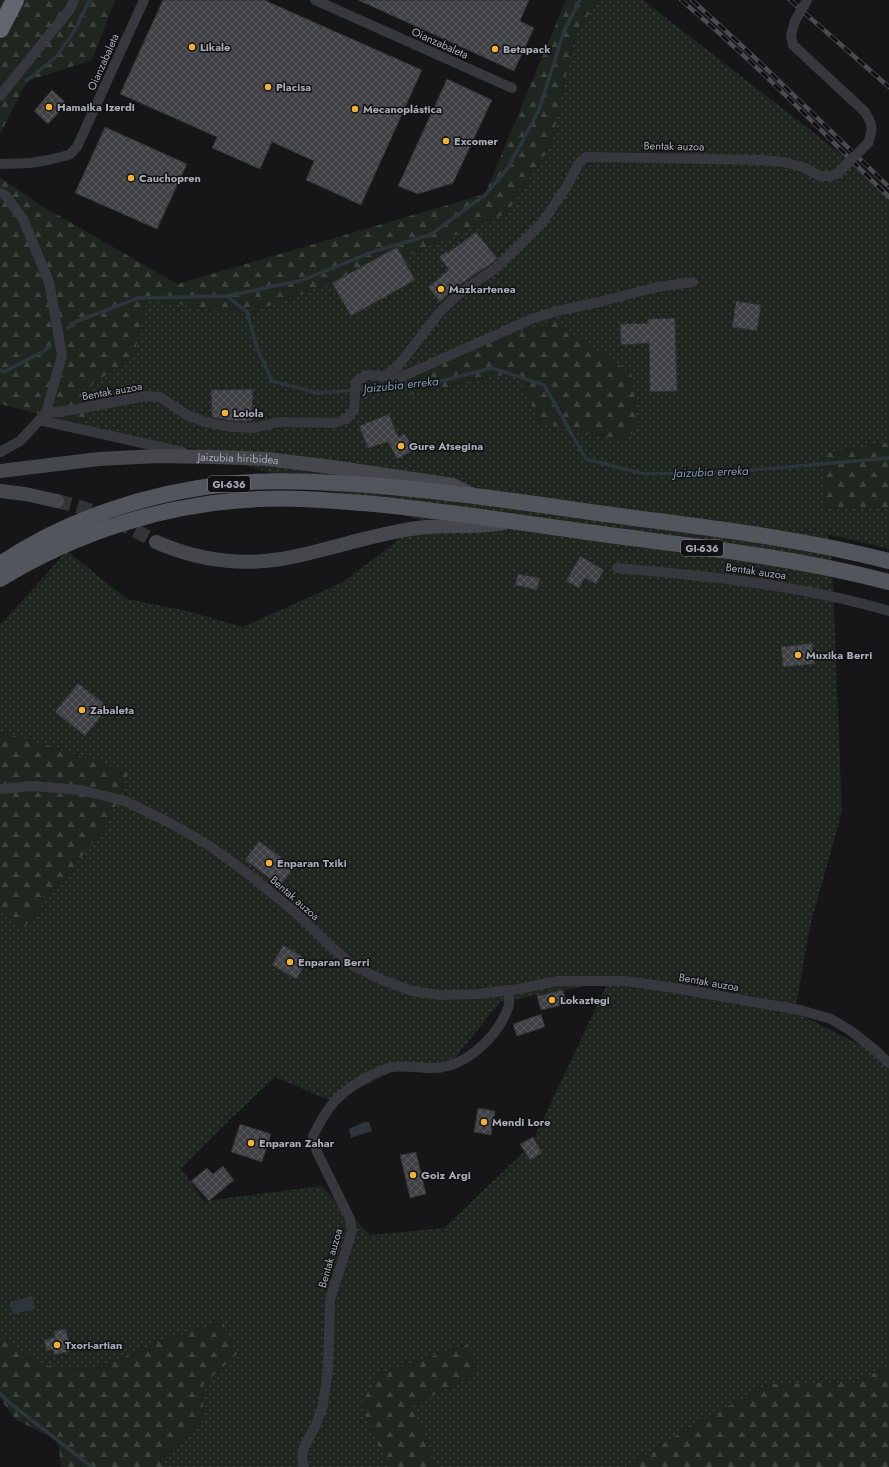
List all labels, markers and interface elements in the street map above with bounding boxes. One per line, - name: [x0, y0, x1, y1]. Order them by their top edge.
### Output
- street label: Oianzabaleta: [409, 23, 471, 63]
- street label: Oianzabaleta: [83, 31, 123, 93]
- place label: Likale: [200, 39, 230, 55]
- place label: Betapack: [503, 41, 551, 57]
- marker: Likale: [187, 42, 197, 52]
- marker: Betapack: [490, 44, 500, 54]
- place label: Placisa: [276, 79, 311, 95]
- marker: Placisa: [263, 82, 273, 92]
- place label: Hamaika Izerdi: [57, 99, 135, 115]
- place label: Mecanoplástica: [363, 101, 442, 117]
- marker: Hamaika Izerdi: [44, 102, 54, 112]
- marker: Mecanoplástica: [350, 104, 360, 114]
- place label: Excomer: [454, 133, 499, 149]
- marker: Excomer: [441, 136, 451, 146]
- street label: Bentak auzoa: [643, 137, 705, 155]
- place label: Cauchopren: [139, 170, 201, 186]
- marker: Cauchopren: [126, 173, 136, 183]
- place label: Mazkartenea: [449, 281, 516, 297]
- marker: Mazkartenea: [436, 284, 446, 294]
- water label: Jaizubia erreka: [361, 372, 440, 398]
- street label: Bentak auzoa: [81, 378, 143, 404]
- place label: Loiola: [233, 405, 264, 421]
- marker: Loiola: [220, 408, 230, 418]
- place label: Gure Atsegina: [409, 438, 483, 454]
- marker: Gure Atsegina: [396, 441, 406, 451]
- street label: Jaizubia hiribidea: [196, 449, 280, 468]
- water label: Jaizubia erreka: [671, 462, 749, 482]
- road number: GI-636: [208, 476, 250, 492]
- road number: GI-636: [681, 540, 723, 556]
- street label: Bentak auzoa: [725, 559, 787, 583]
- place label: Muxika Berri: [806, 647, 872, 663]
- marker: Muxika Berri: [793, 650, 803, 660]
- place label: Zabaleta: [90, 702, 134, 718]
- marker: Zabaleta: [77, 705, 87, 715]
- place label: Enparan Txiki: [277, 855, 347, 871]
- marker: Enparan Txiki: [264, 858, 274, 868]
- street label: Bentak auzoa: [267, 872, 323, 924]
- place label: Enparan Berri: [298, 954, 369, 970]
- marker: Enparan Berri: [285, 957, 295, 967]
- street label: Bentak auzoa: [678, 969, 740, 995]
- place label: Lokaztegi: [560, 992, 610, 1008]
- marker: Lokaztegi: [547, 995, 557, 1005]
- place label: Mendi Lore: [492, 1114, 551, 1130]
- marker: Mendi Lore: [479, 1117, 489, 1127]
- place label: Enparan Zahar: [259, 1135, 335, 1151]
- marker: Enparan Zahar: [246, 1138, 256, 1148]
- place label: Goiz Argi: [421, 1167, 471, 1183]
- marker: Goiz Argi: [408, 1170, 418, 1180]
- street label: Bentak auzoa: [314, 1227, 346, 1289]
- place label: Txori-artian: [65, 1337, 122, 1353]
- marker: Txori-artian: [52, 1340, 62, 1350]

